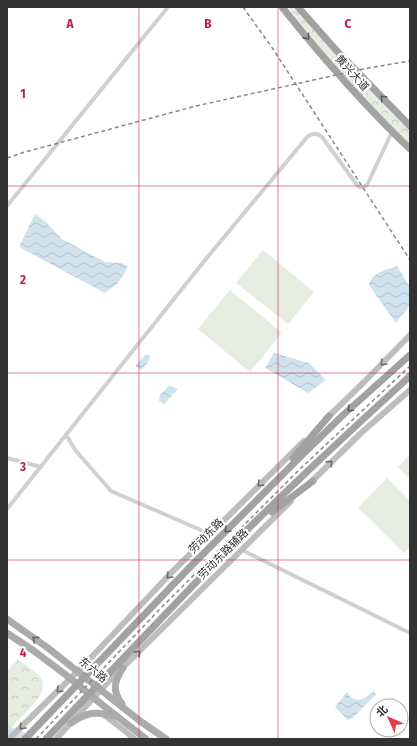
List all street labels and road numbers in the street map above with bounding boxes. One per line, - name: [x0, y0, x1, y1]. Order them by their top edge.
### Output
- street label: 黄兴大道: [332, 52, 372, 94]
- street label: 劳动东路: [186, 516, 226, 556]
- street label: 劳动东路辅路: [195, 526, 251, 582]
- street label: 东六路: [76, 655, 110, 685]

